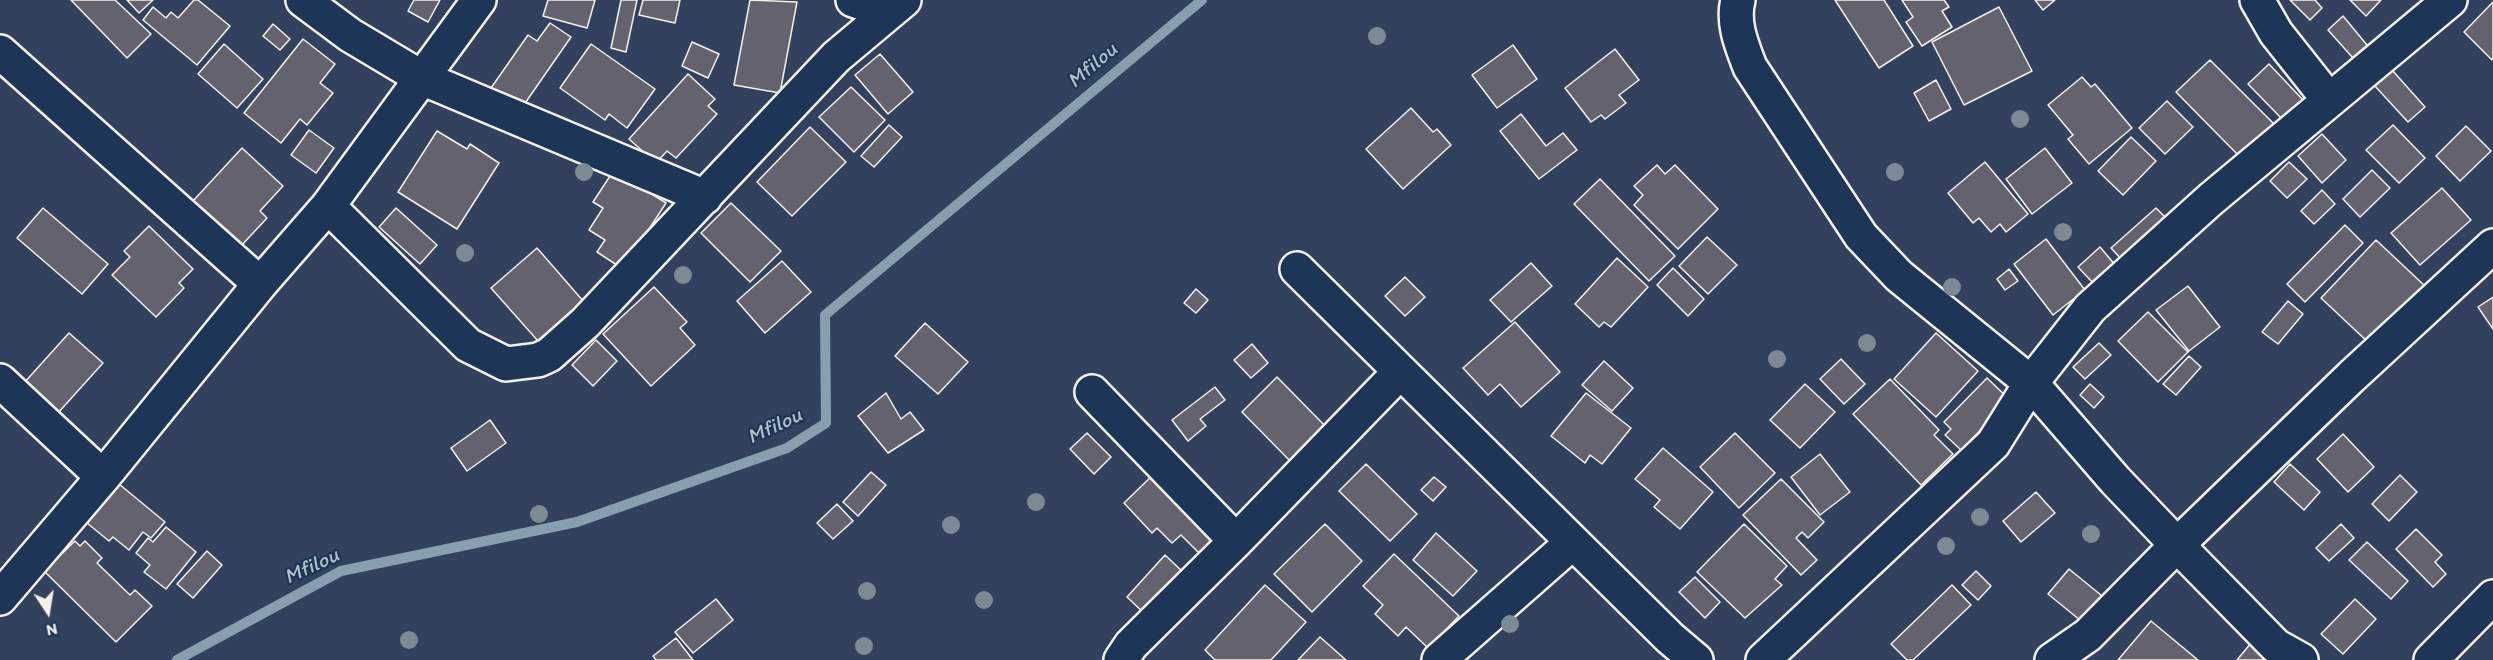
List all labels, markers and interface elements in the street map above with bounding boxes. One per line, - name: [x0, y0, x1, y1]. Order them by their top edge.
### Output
- water label: Mfilou: [1063, 38, 1123, 94]
- water label: Mfilou: [743, 403, 807, 451]
- water label: Mfilou: [280, 543, 344, 591]
- north arrow: [18, 582, 78, 642]
- text: N: [45, 620, 59, 641]

